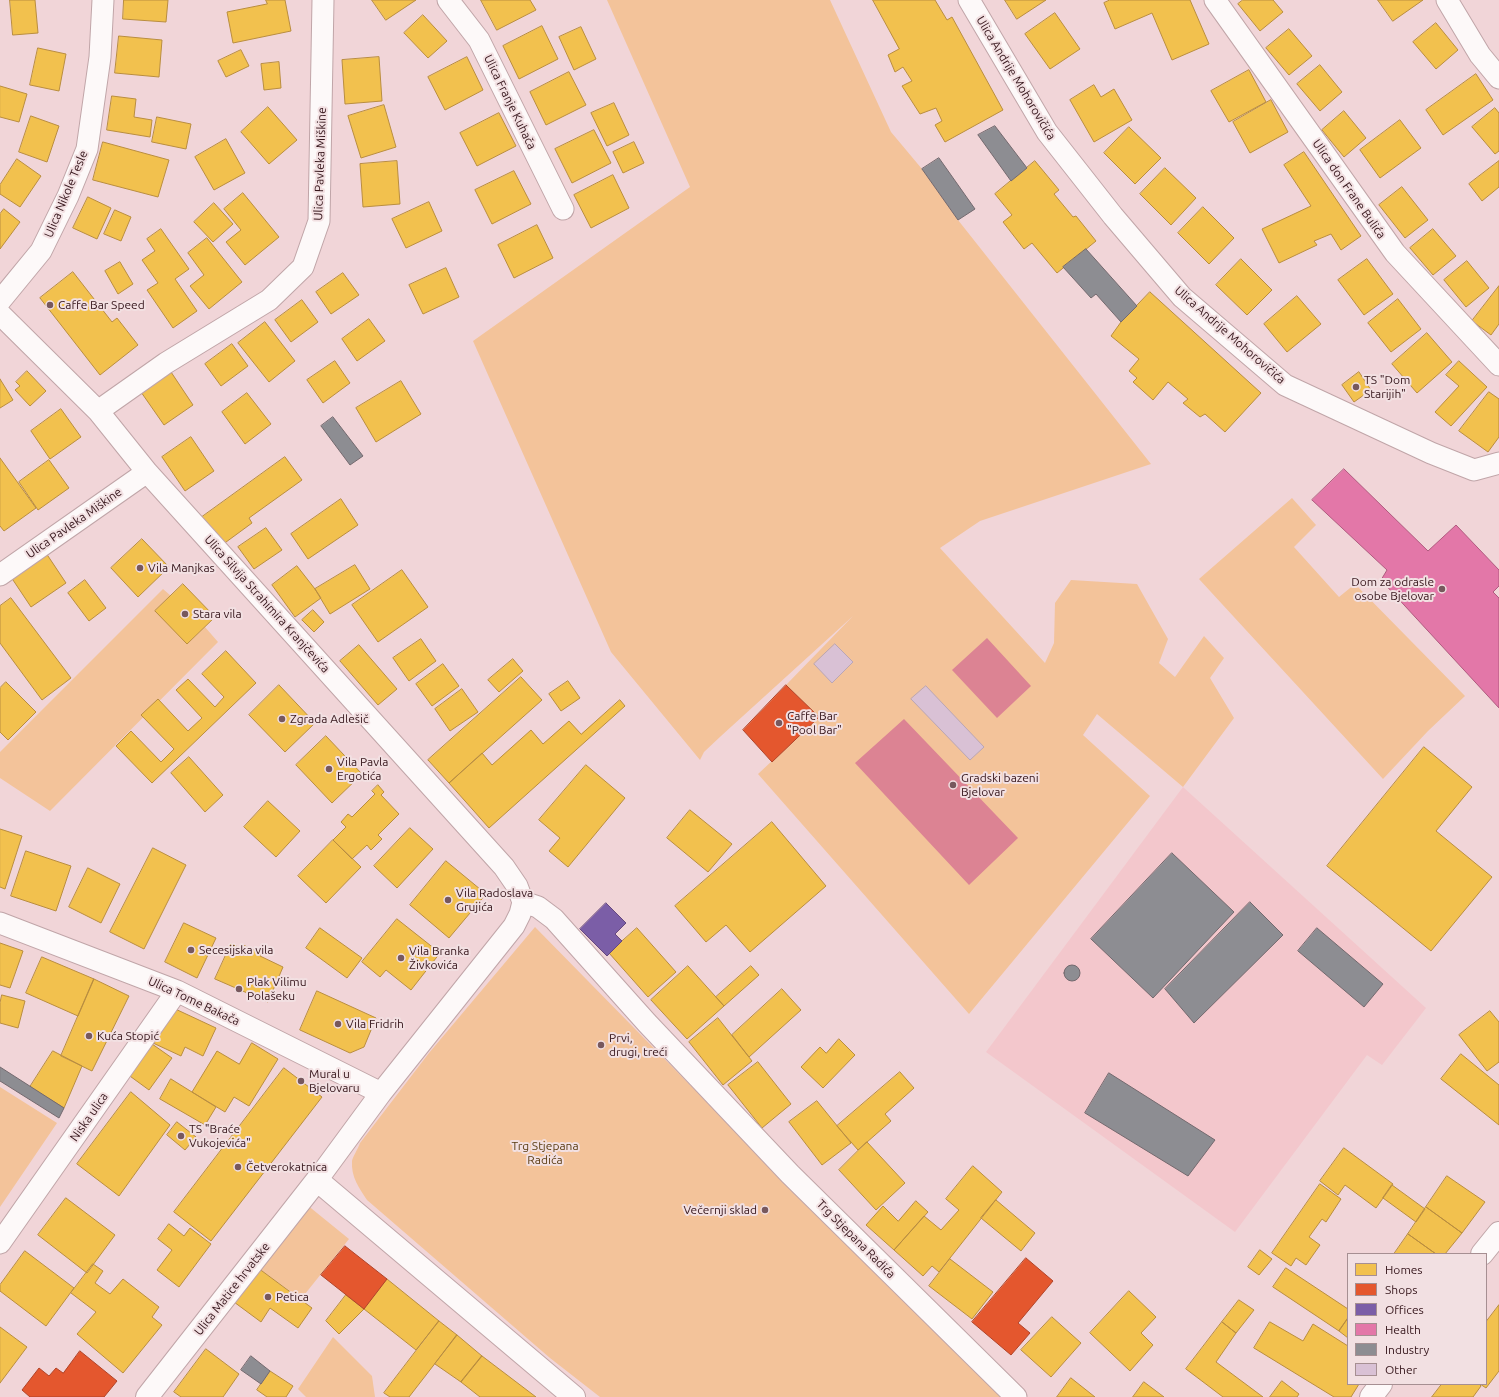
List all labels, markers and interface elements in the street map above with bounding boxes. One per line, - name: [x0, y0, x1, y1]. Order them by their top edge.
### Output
- street label: Ulica Andrije Mohorovičića: [973, 13, 1059, 143]
- street label: Ulica Franje Kuhača: [481, 52, 539, 152]
- street label: Ulica Pavleka Miškine: [311, 107, 329, 221]
- street label: Ulica don Frane Bulića: [1309, 137, 1389, 241]
- street label: Ulica Nikole Tesle: [41, 148, 91, 240]
- street label: Ulica Andrije Mohorovičića: [1172, 283, 1288, 387]
- place label: Caffe Bar Speed: [58, 298, 145, 312]
- marker: Caffe Bar Speed: [45, 300, 55, 310]
- place label: TS "Dom Starijih": [1364, 373, 1410, 401]
- marker: TS "Dom Starijih": [1351, 382, 1361, 392]
- street label: Ulica Pavleka Miškine: [23, 485, 125, 561]
- street label: Ulica Silvija Strahimira Kranjčevića: [201, 532, 333, 676]
- place label: Vila Manjkas: [148, 561, 215, 575]
- marker: Vila Manjkas: [135, 563, 145, 573]
- place label: Dom za odrasle osobe Bjelovar: [1351, 575, 1434, 603]
- marker: Dom za odrasle osobe Bjelovar: [1437, 584, 1447, 594]
- place label: Stara vila: [193, 607, 242, 621]
- marker: Stara vila: [180, 609, 190, 619]
- place label: Caffe Bar "Pool Bar": [787, 709, 842, 737]
- place label: Zgrada Adlešič: [290, 712, 368, 726]
- marker: Zgrada Adlešič: [277, 714, 287, 724]
- marker: Caffe Bar "Pool Bar": [774, 718, 784, 728]
- place label: Vila Pavla Ergotića: [337, 755, 388, 783]
- marker: Vila Pavla Ergotića: [324, 764, 334, 774]
- place label: Gradski bazeni Bjelovar: [961, 771, 1039, 799]
- marker: Gradski bazeni Bjelovar: [948, 780, 958, 790]
- place label: Vila Radoslava Grujića: [456, 886, 533, 914]
- marker: Vila Radoslava Grujića: [443, 895, 453, 905]
- place label: Secesijska vila: [199, 943, 273, 957]
- place label: Vila Branka Živkovića: [409, 944, 469, 972]
- marker: Secesijska vila: [186, 945, 196, 955]
- marker: Vila Branka Živkovića: [396, 953, 406, 963]
- street label: Ulica Tome Bakača: [146, 973, 242, 1029]
- place label: Plak Vilimu Polašeku: [247, 975, 307, 1003]
- marker: Plak Vilimu Polašeku: [234, 984, 244, 994]
- place label: Vila Fridrih: [346, 1017, 404, 1031]
- marker: Vila Fridrih: [333, 1019, 343, 1029]
- place label: Kuća Stopić: [97, 1029, 159, 1043]
- marker: Kuća Stopić: [84, 1031, 94, 1041]
- place label: Prvi, drugi, treći: [609, 1031, 667, 1059]
- marker: Prvi, drugi, treći: [596, 1040, 606, 1050]
- place label: Mural u Bjelovaru: [309, 1067, 360, 1095]
- marker: Mural u Bjelovaru: [296, 1076, 306, 1086]
- street label: Niska ulica: [67, 1090, 111, 1144]
- place label: TS "Braće Vukojevića": [189, 1122, 251, 1150]
- marker: TS "Braće Vukojevića": [176, 1131, 186, 1141]
- park label: Trg Stjepana Radića: [511, 1139, 579, 1167]
- place label: Četverokatnica: [246, 1160, 327, 1174]
- marker: Četverokatnica: [233, 1162, 243, 1172]
- street label: Trg Stjepana Radića: [814, 1197, 898, 1281]
- place label: Večernji sklad: [683, 1203, 757, 1217]
- marker: Večernji sklad: [760, 1205, 770, 1215]
- street label: Ulica Matice hrvatske: [191, 1240, 273, 1338]
- legend: [1347, 1253, 1487, 1385]
- text: Homes: [1385, 1263, 1423, 1276]
- text: Shops: [1385, 1283, 1417, 1296]
- place label: Petica: [276, 1290, 309, 1304]
- marker: Petica: [263, 1292, 273, 1302]
- text: Offices: [1385, 1303, 1424, 1316]
- text: Health: [1385, 1323, 1421, 1336]
- text: Industry: [1385, 1343, 1429, 1356]
- text: Other: [1385, 1363, 1417, 1376]

